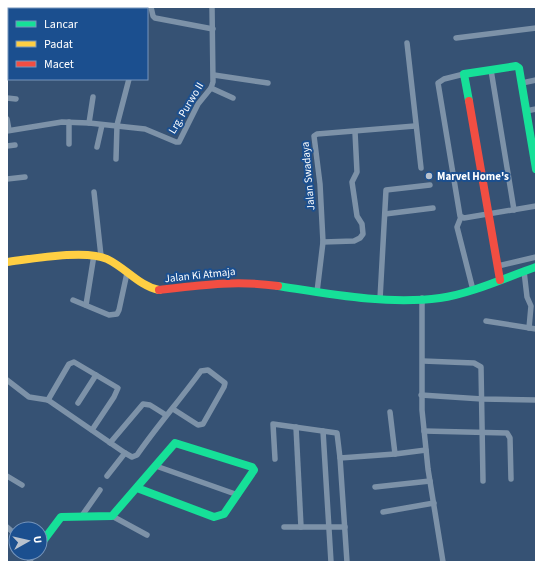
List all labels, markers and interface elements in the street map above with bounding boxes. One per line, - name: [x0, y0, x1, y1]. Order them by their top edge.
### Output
- legend: [8, 8, 148, 80]
- text: Lancar: [44, 16, 79, 33]
- text: Padat: [44, 36, 73, 53]
- text: Macet: [44, 56, 74, 73]
- street label: Lrg. Purwo II: [165, 79, 207, 137]
- street label: Jalan Swadaya: [298, 141, 318, 211]
- place label: Marvel Home's: [437, 169, 509, 184]
- marker: Marvel Home's: [424, 171, 434, 181]
- street label: Jalan Ki Atmaja: [164, 264, 236, 286]
- north arrow: [8, 521, 48, 561]
- text: U: [29, 535, 45, 544]

